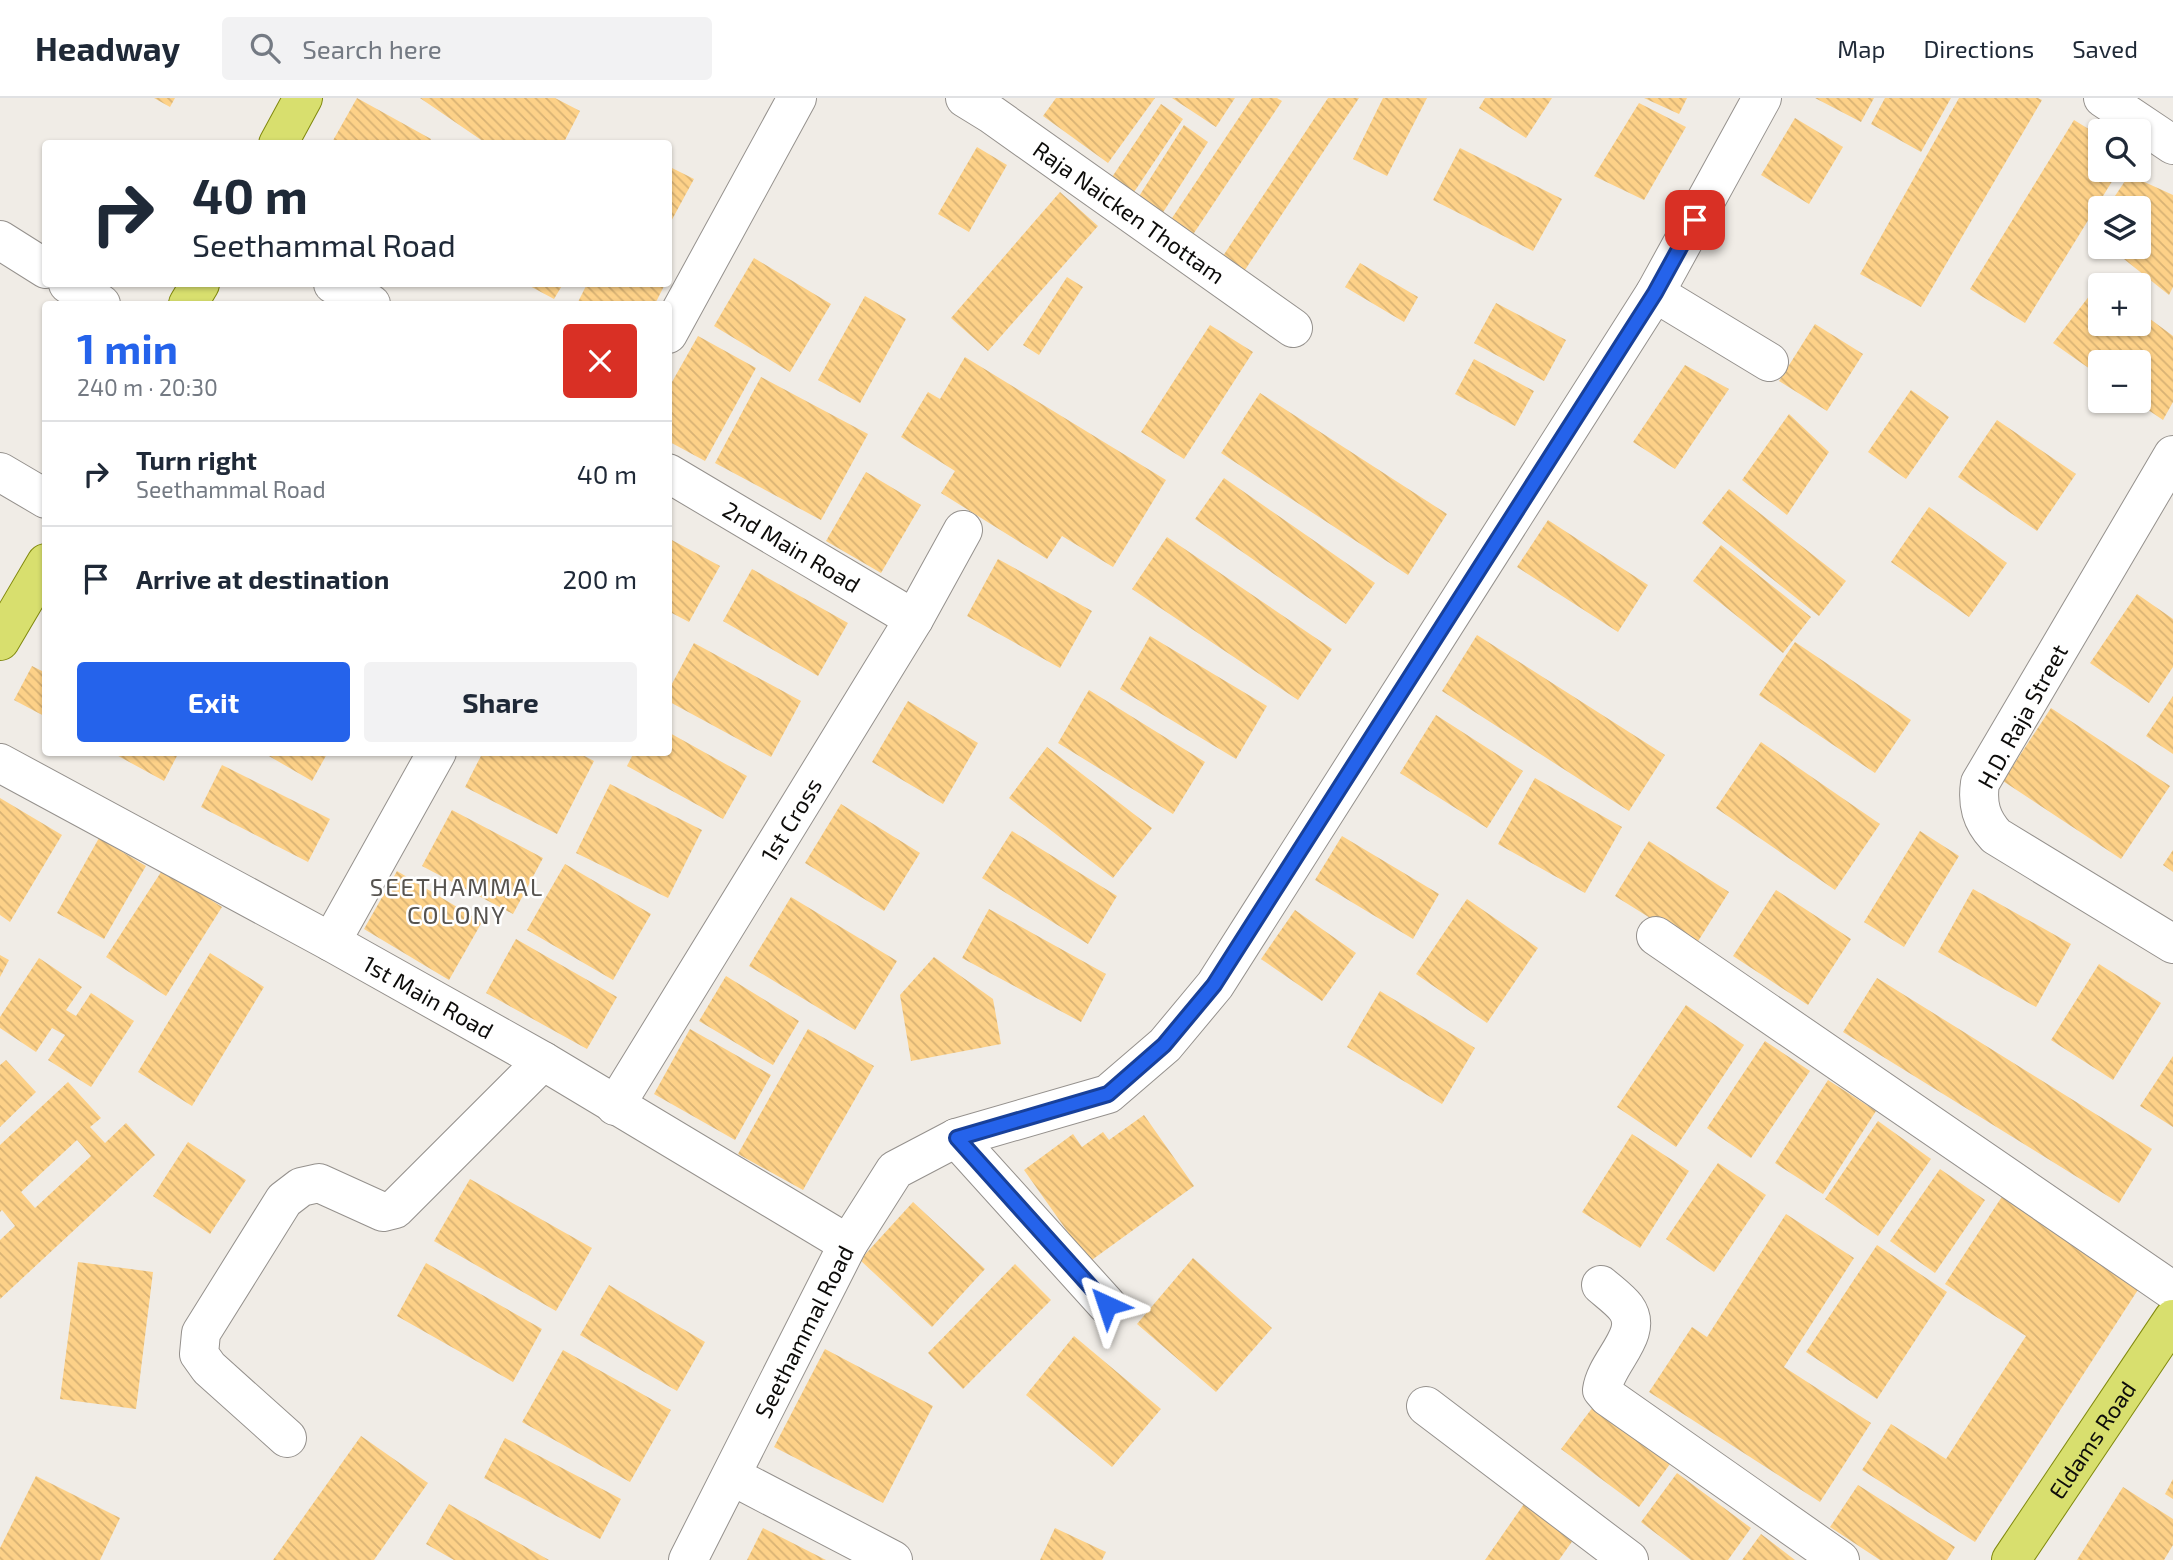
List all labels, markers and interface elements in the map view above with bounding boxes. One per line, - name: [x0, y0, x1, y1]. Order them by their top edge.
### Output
- search box: [222, 17, 712, 80]
- text: Headway: [35, 28, 180, 68]
- icon: search: [246, 29, 284, 67]
- text: Search here: [302, 33, 442, 64]
- text: Map: [1837, 34, 1885, 63]
- text: Directions: [1923, 34, 2034, 63]
- text: Saved: [2072, 34, 2138, 63]
- map controls: [2088, 119, 2151, 413]
- button: search: [2088, 119, 2151, 182]
- street label: Raja Naicken Thottam: [1028, 135, 1230, 289]
- text: 40 m: [192, 165, 308, 224]
- icon: right: [77, 168, 168, 259]
- pin: [1665, 190, 1725, 250]
- button: layers: [2088, 196, 2151, 259]
- icon: arrive: [1676, 201, 1714, 239]
- text: Seethammal Road: [192, 225, 456, 263]
- button: +: [2088, 273, 2151, 336]
- text: 1 min: [77, 322, 178, 372]
- button: close: [563, 324, 637, 398]
- button: −: [2088, 350, 2151, 413]
- text: 240 m · 20:30: [77, 373, 218, 401]
- text: Turn right: [136, 444, 257, 475]
- icon: right: [77, 455, 115, 493]
- text: 40 m: [577, 458, 637, 489]
- text: Seethammal Road: [136, 475, 326, 503]
- street label: 2nd Main Road: [718, 495, 865, 598]
- icon: arrive: [77, 560, 115, 598]
- text: Arrive at destination: [136, 563, 389, 594]
- text: 200 m: [562, 563, 637, 594]
- street label: H.D. Raja Street: [1971, 639, 2073, 793]
- button: Exit: [77, 662, 350, 742]
- button: Share: [364, 662, 637, 742]
- street label: 1st Cross: [754, 773, 827, 867]
- district label: SEETHAMMAL COLONY: [370, 872, 544, 929]
- street label: 1st Main Road: [358, 949, 498, 1044]
- street label: Seethammal Road: [748, 1241, 859, 1423]
- position arrow: [1070, 1268, 1144, 1342]
- street label: Eldams Road: [2042, 1376, 2141, 1504]

